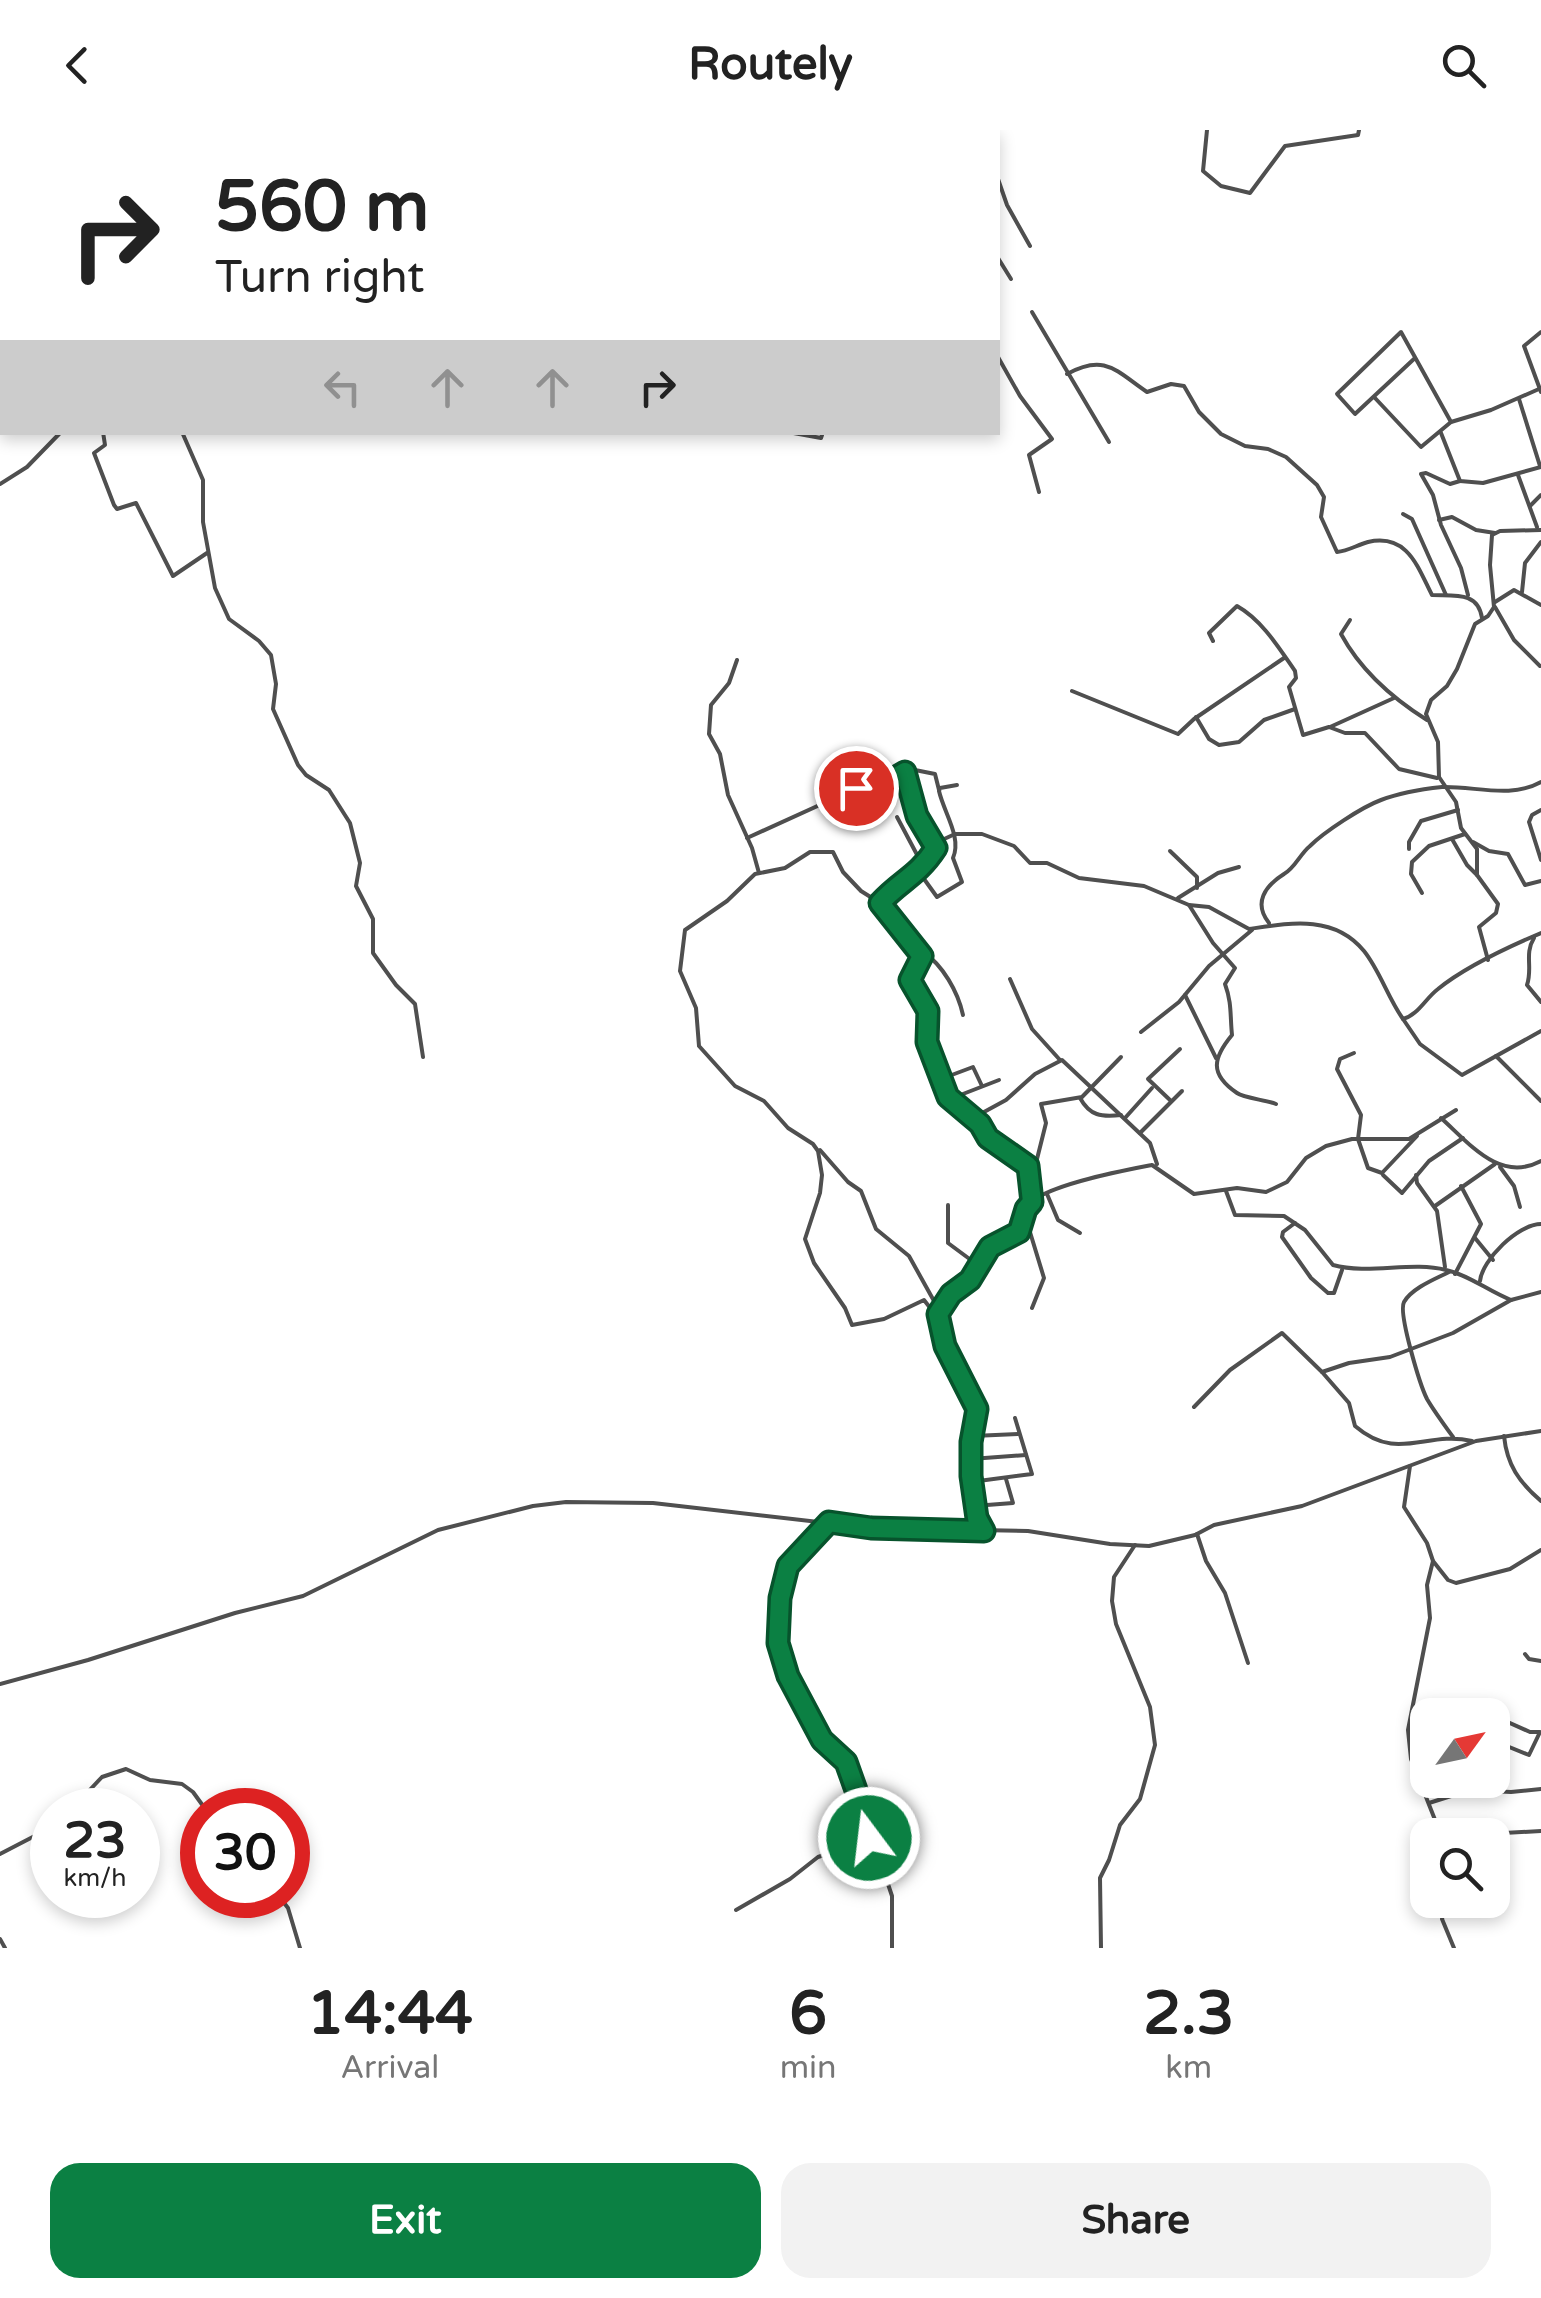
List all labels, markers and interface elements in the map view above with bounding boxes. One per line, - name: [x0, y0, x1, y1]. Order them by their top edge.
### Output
- icon: back: [50, 38, 105, 93]
- text: Routely: [688, 38, 853, 92]
- icon: search: [1436, 38, 1491, 93]
- text: 560 m: [215, 166, 429, 250]
- icon: right: [50, 170, 180, 300]
- text: Turn right: [215, 251, 424, 305]
- icon: left: [315, 360, 370, 415]
- icon: ahead: [420, 360, 475, 415]
- icon: ahead: [525, 360, 580, 415]
- icon: right: [630, 360, 685, 415]
- pin: [814, 746, 899, 831]
- icon: arrive: [829, 761, 884, 816]
- north arrow: [1410, 1698, 1510, 1798]
- map controls: [1410, 1698, 1510, 1918]
- position arrow: [817, 1786, 921, 1890]
- speed limit sign: 30: [180, 1788, 310, 1918]
- text: 23: [64, 1811, 126, 1871]
- button: search: [1410, 1818, 1510, 1918]
- text: km/h: [64, 1863, 126, 1893]
- text: 14:44: [307, 1978, 473, 2050]
- text: 6: [789, 1978, 827, 2050]
- text: 2.3: [1143, 1978, 1234, 2050]
- text: Arrival: [340, 2049, 439, 2087]
- text: min: [780, 2049, 837, 2087]
- text: km: [1165, 2049, 1212, 2087]
- button: Exit: [50, 2163, 761, 2278]
- button: Share: [781, 2163, 1491, 2278]

